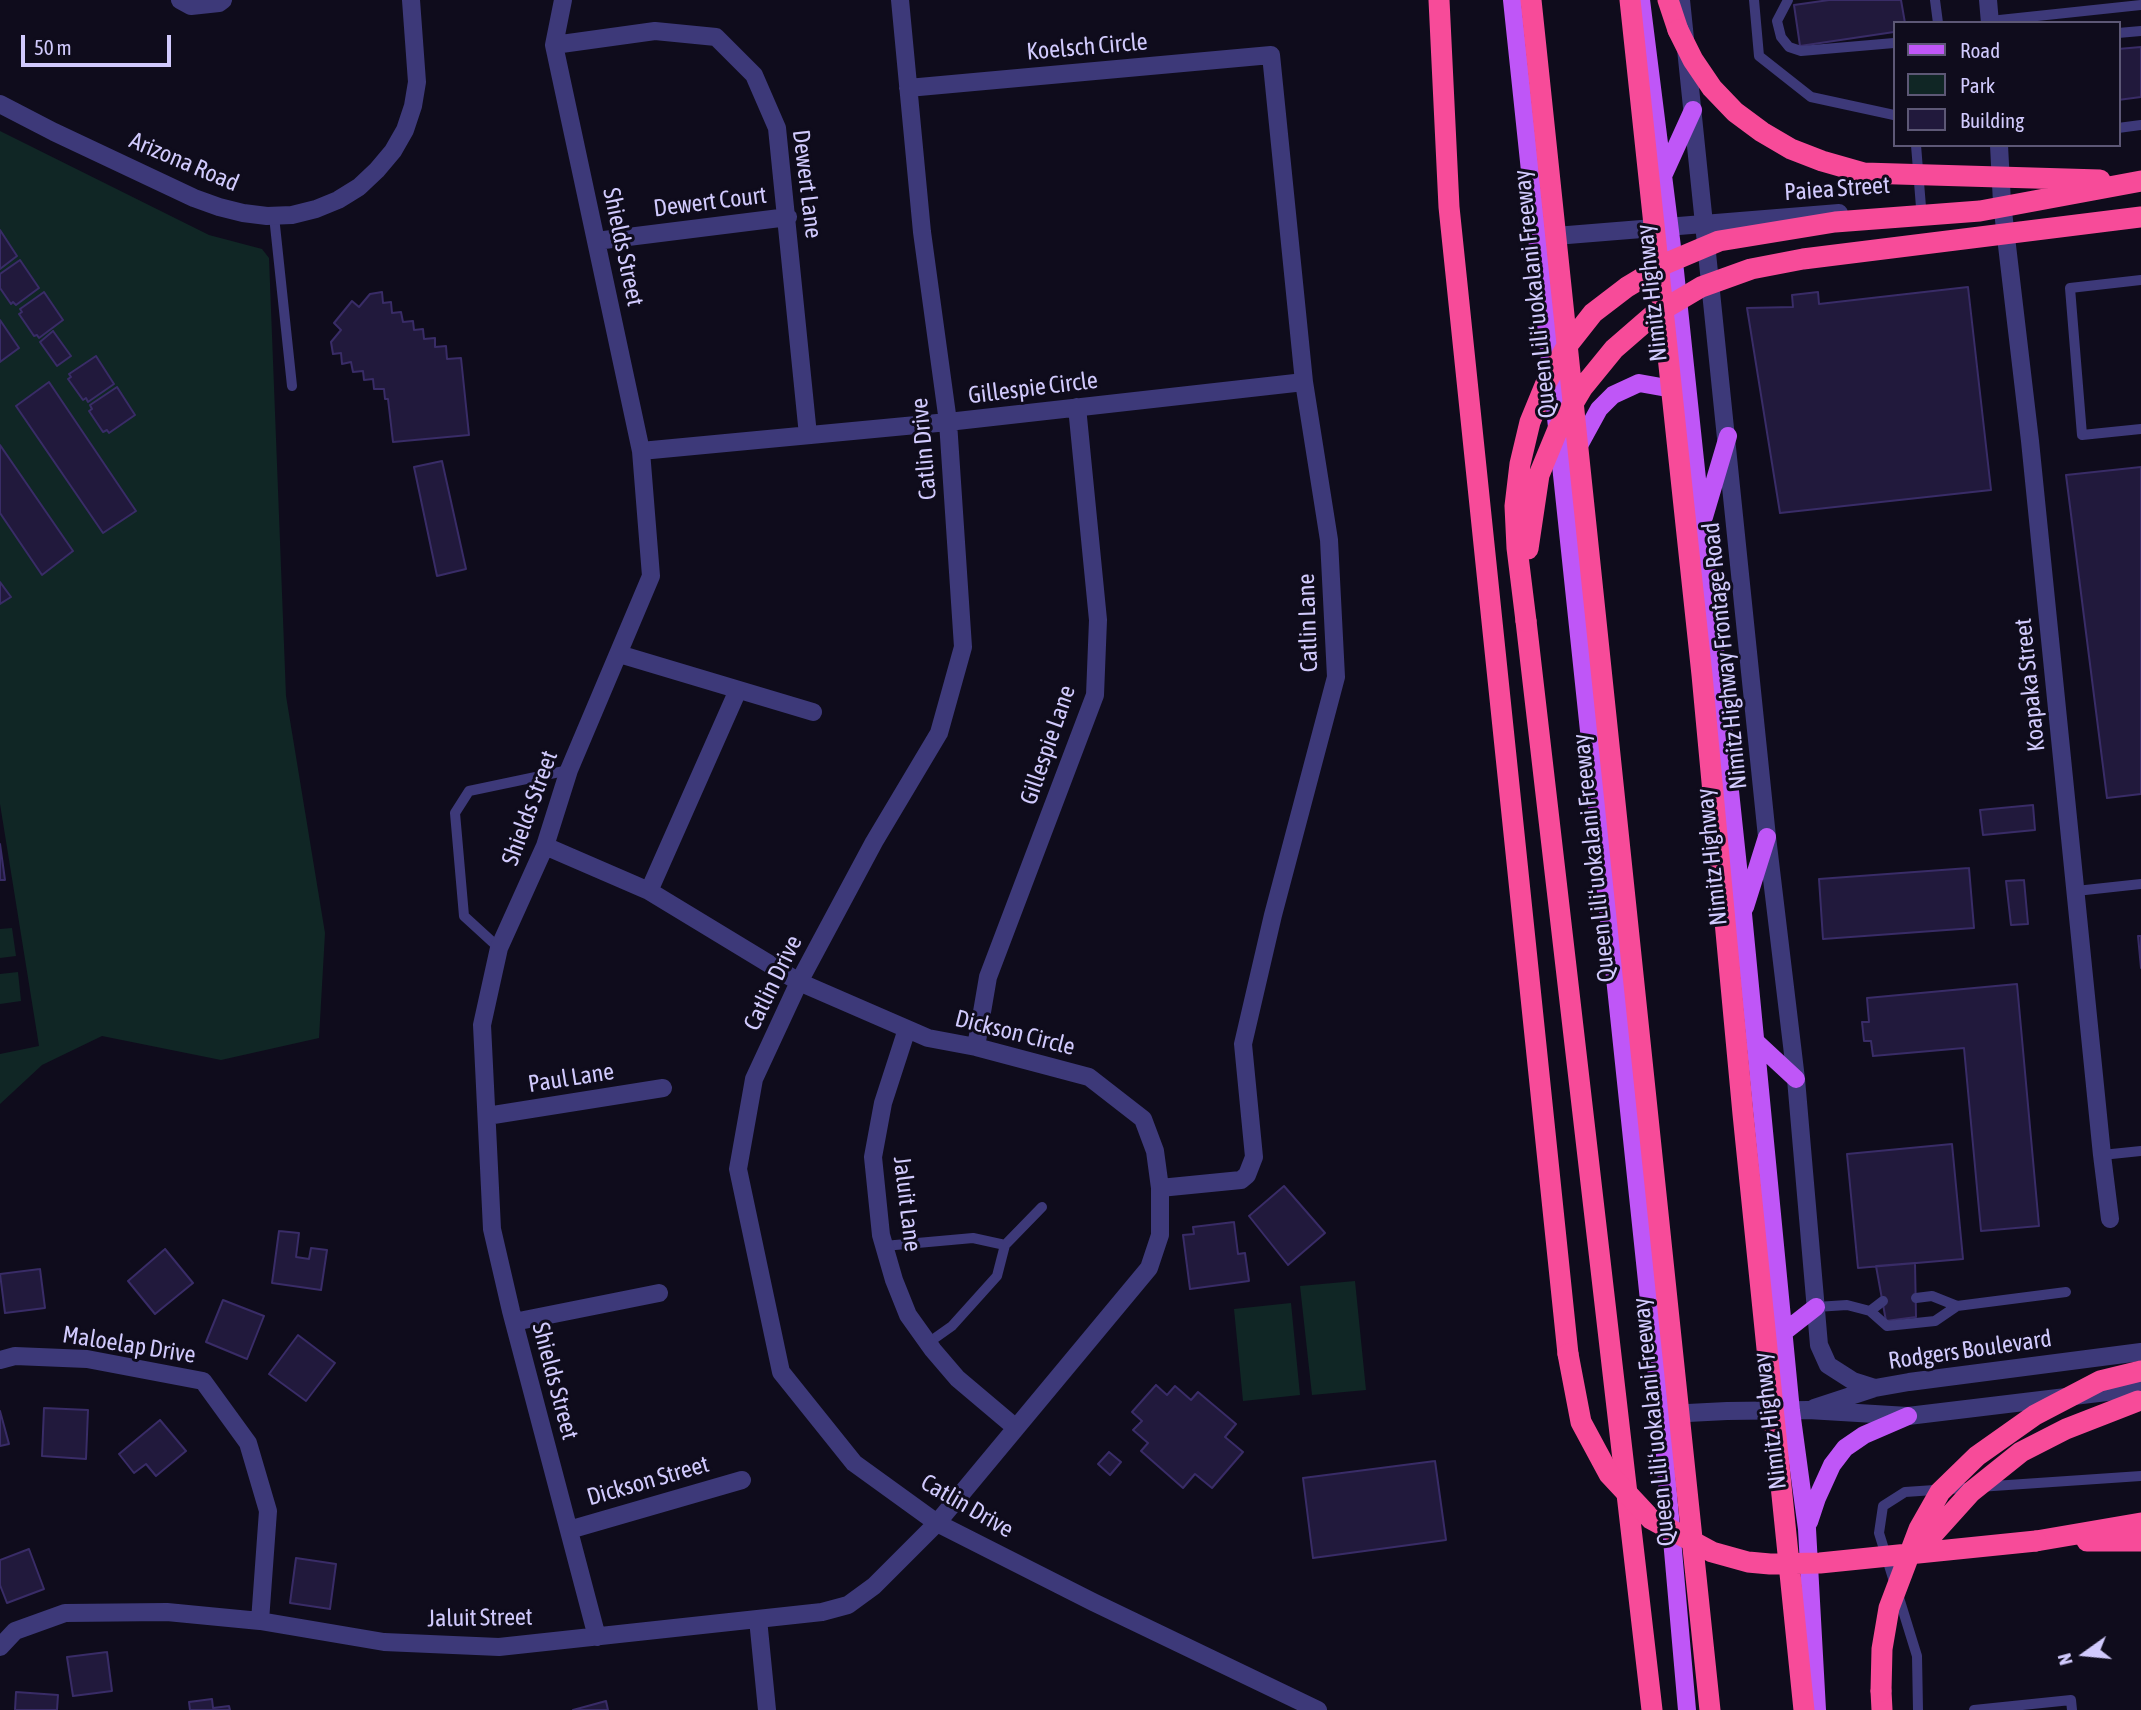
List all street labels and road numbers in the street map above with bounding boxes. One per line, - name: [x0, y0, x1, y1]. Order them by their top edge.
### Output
- street label: Koelsch Circle: [1025, 27, 1149, 67]
- street label: Arizona Road: [125, 126, 243, 198]
- street label: Dewert Lane: [786, 128, 828, 240]
- street label: Queen Liliʻuokalani Freeway: [1508, 168, 1562, 420]
- street label: Paiea Street: [1783, 171, 1891, 207]
- street label: Dewert Court: [652, 181, 768, 223]
- street label: Shields Street: [596, 185, 650, 309]
- street label: Nimitz Highway: [1630, 223, 1674, 363]
- street label: Gillespie Circle: [966, 366, 1100, 410]
- street label: Catlin Drive: [905, 397, 943, 501]
- street label: Nimitz Highway Frontage Road: [1697, 521, 1753, 791]
- street label: Catlin Lane: [1292, 573, 1324, 673]
- street label: Koapaka Street: [2009, 617, 2051, 753]
- street label: Gillespie Lane: [1014, 682, 1082, 808]
- street label: Queen Liliʻuokalani Freeway: [1567, 732, 1621, 984]
- street label: Shields Street: [496, 747, 564, 869]
- street label: Nimitz Highway: [1690, 787, 1734, 927]
- street label: Catlin Drive: [738, 931, 808, 1035]
- street label: Dickson Circle: [952, 1004, 1078, 1062]
- street label: Paul Lane: [526, 1057, 616, 1099]
- street label: Jaluit Lane: [887, 1155, 927, 1253]
- street label: Queen Liliʻuokalani Freeway: [1627, 1296, 1681, 1548]
- street label: Shields Street: [526, 1319, 584, 1443]
- street label: Maloelap Drive: [60, 1320, 198, 1370]
- street label: Rodgers Boulevard: [1887, 1324, 2053, 1376]
- street label: Nimitz Highway: [1747, 1351, 1793, 1491]
- street label: Dickson Street: [584, 1450, 712, 1512]
- street label: Catlin Drive: [916, 1468, 1018, 1544]
- street label: Jaluit Street: [427, 1603, 533, 1633]

